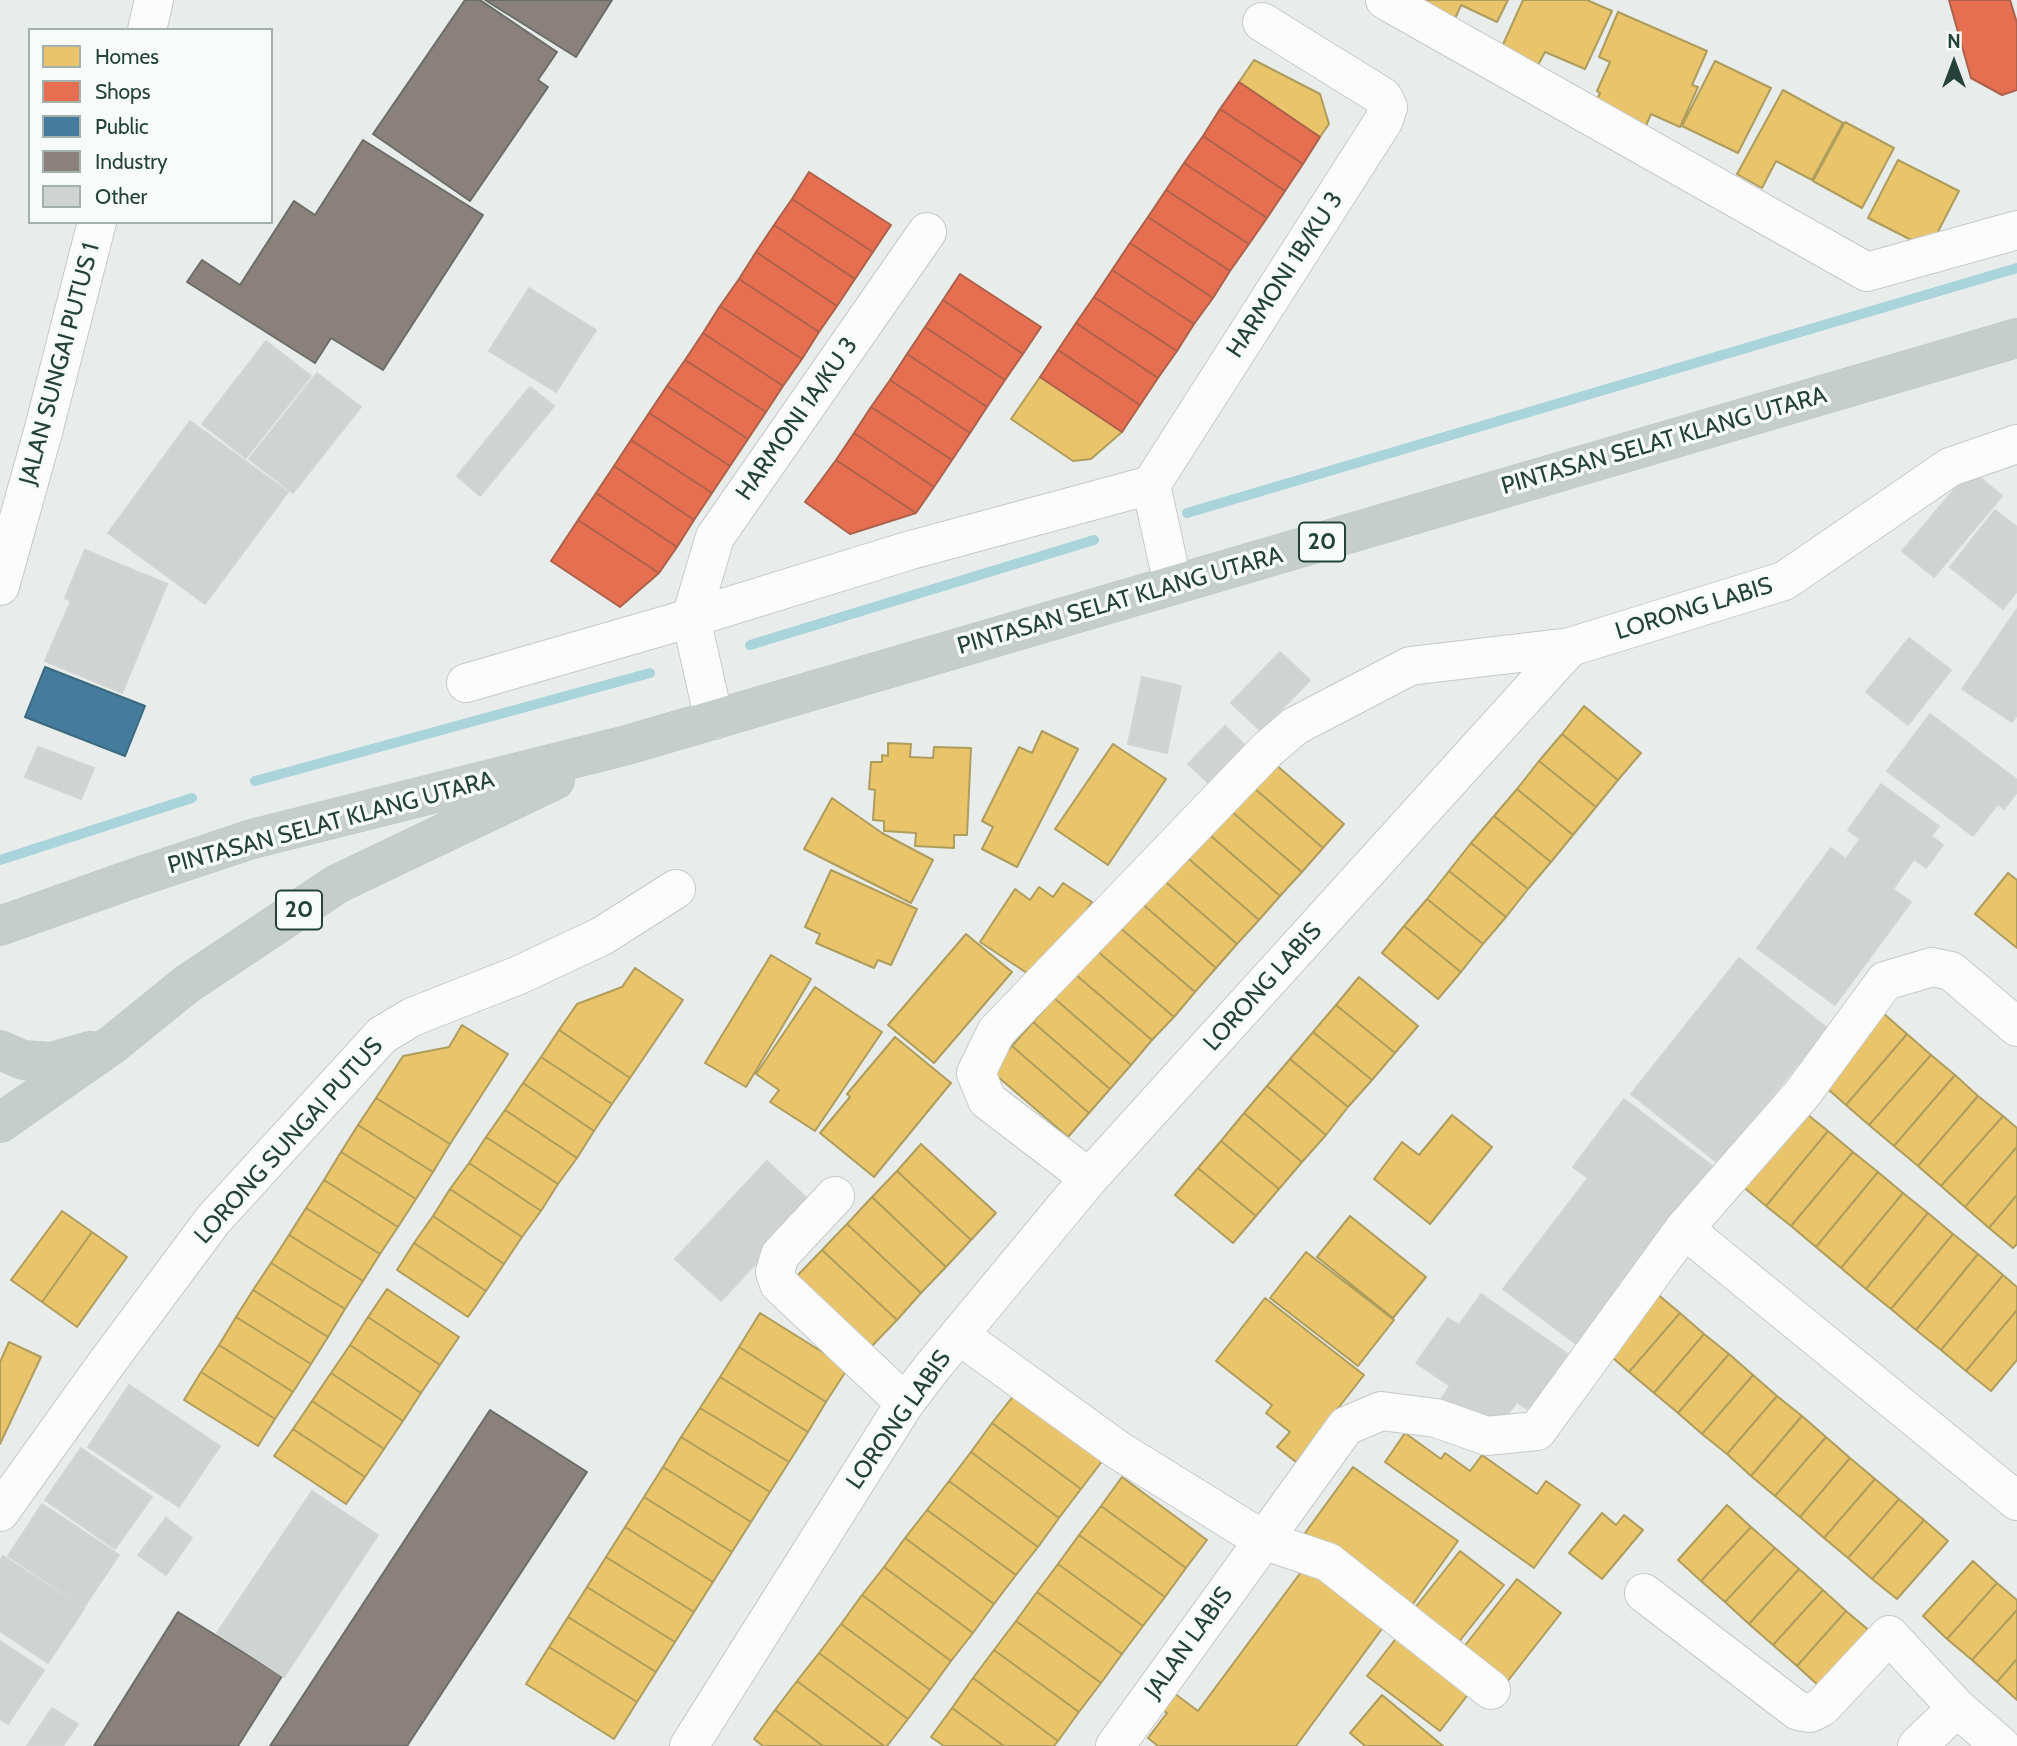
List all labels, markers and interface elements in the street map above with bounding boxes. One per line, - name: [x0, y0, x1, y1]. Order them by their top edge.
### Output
- legend: [28, 28, 273, 224]
- north arrow: [1919, 28, 1989, 98]
- text: N: [1947, 30, 1961, 53]
- text: Homes: [95, 44, 159, 69]
- text: Shops: [95, 79, 150, 104]
- text: Public: [95, 114, 149, 139]
- text: Industry: [95, 149, 168, 174]
- text: Other: [95, 184, 147, 209]
- street label: HARMONI 1B/KU 3: [1221, 187, 1349, 363]
- street label: JALAN SUNGAI PUTUS 1: [14, 240, 106, 488]
- street label: HARMONI 1A/KU 3: [730, 332, 864, 506]
- street label: PINTASAN SELAT KLANG UTARA: [1498, 381, 1830, 501]
- road number: 20: [1299, 522, 1345, 562]
- street label: PINTASAN SELAT KLANG UTARA: [954, 541, 1286, 661]
- street label: LORONG LABIS: [1612, 571, 1776, 647]
- street label: PINTASAN SELAT KLANG UTARA: [165, 765, 497, 881]
- road number: 20: [276, 890, 322, 930]
- street label: LORONG LABIS: [1198, 917, 1328, 1057]
- street label: LORONG SUNGAI PUTUS: [189, 1032, 389, 1250]
- street label: LORONG LABIS: [841, 1345, 957, 1495]
- street label: JALAN LABIS: [1139, 1581, 1239, 1705]

